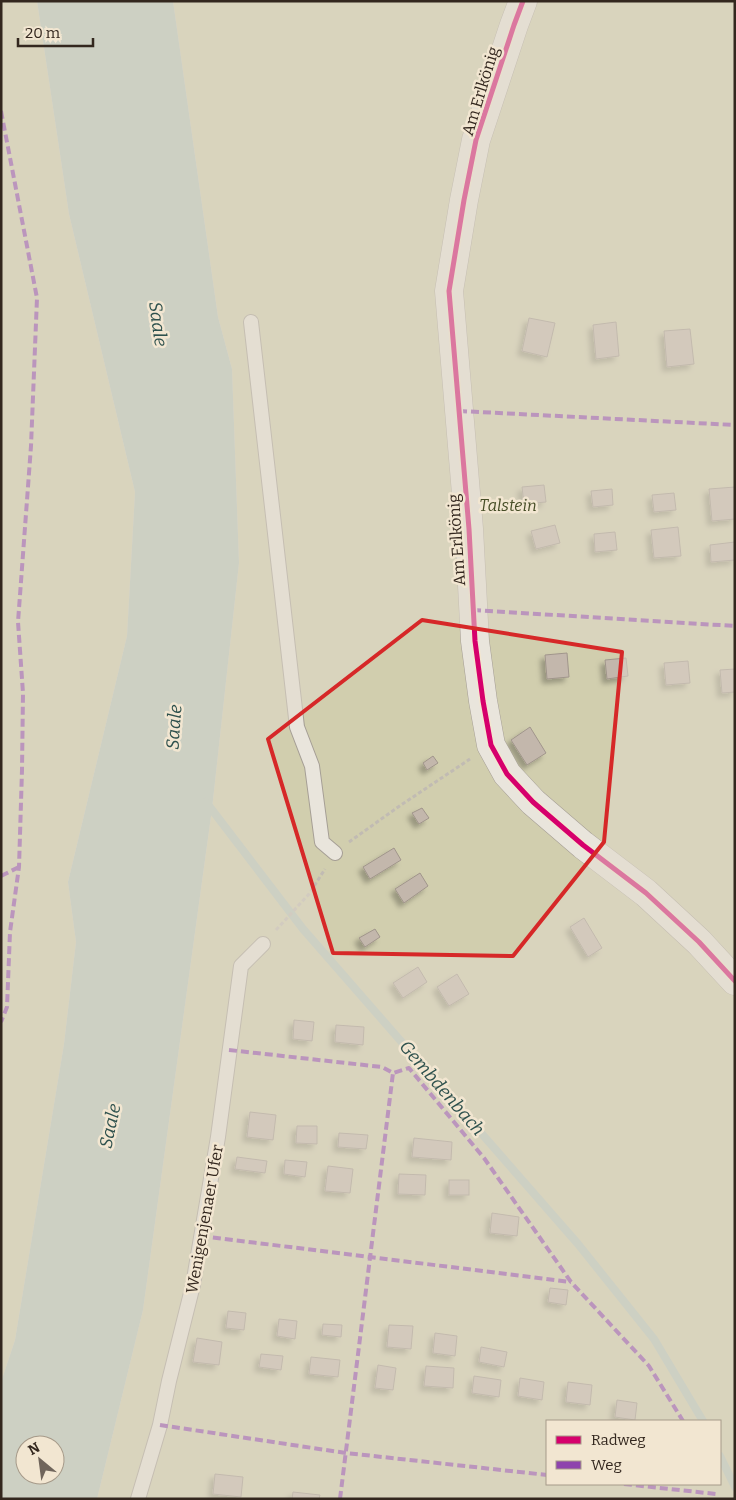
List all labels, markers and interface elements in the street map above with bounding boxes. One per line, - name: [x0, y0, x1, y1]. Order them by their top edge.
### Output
- scale bar: [18, 15, 92, 47]
- text: 20 m: [25, 24, 61, 42]
- street label: Am Erlkönig: [458, 44, 503, 138]
- water label: Saale: [144, 300, 172, 348]
- street label: Am Erlkönig: [444, 493, 469, 587]
- park label: Talstein: [479, 496, 537, 515]
- water label: Saale: [161, 704, 187, 750]
- water label: Gembdenbach: [395, 1036, 489, 1140]
- water label: Saale: [95, 1102, 125, 1150]
- street label: Wenigenjenaer Ufer: [182, 1143, 227, 1295]
- legend: [546, 1420, 721, 1485]
- text: Radweg: [591, 1431, 646, 1449]
- north arrow: [15, 1435, 65, 1485]
- text: N: [25, 1439, 43, 1459]
- text: Weg: [591, 1456, 622, 1474]

